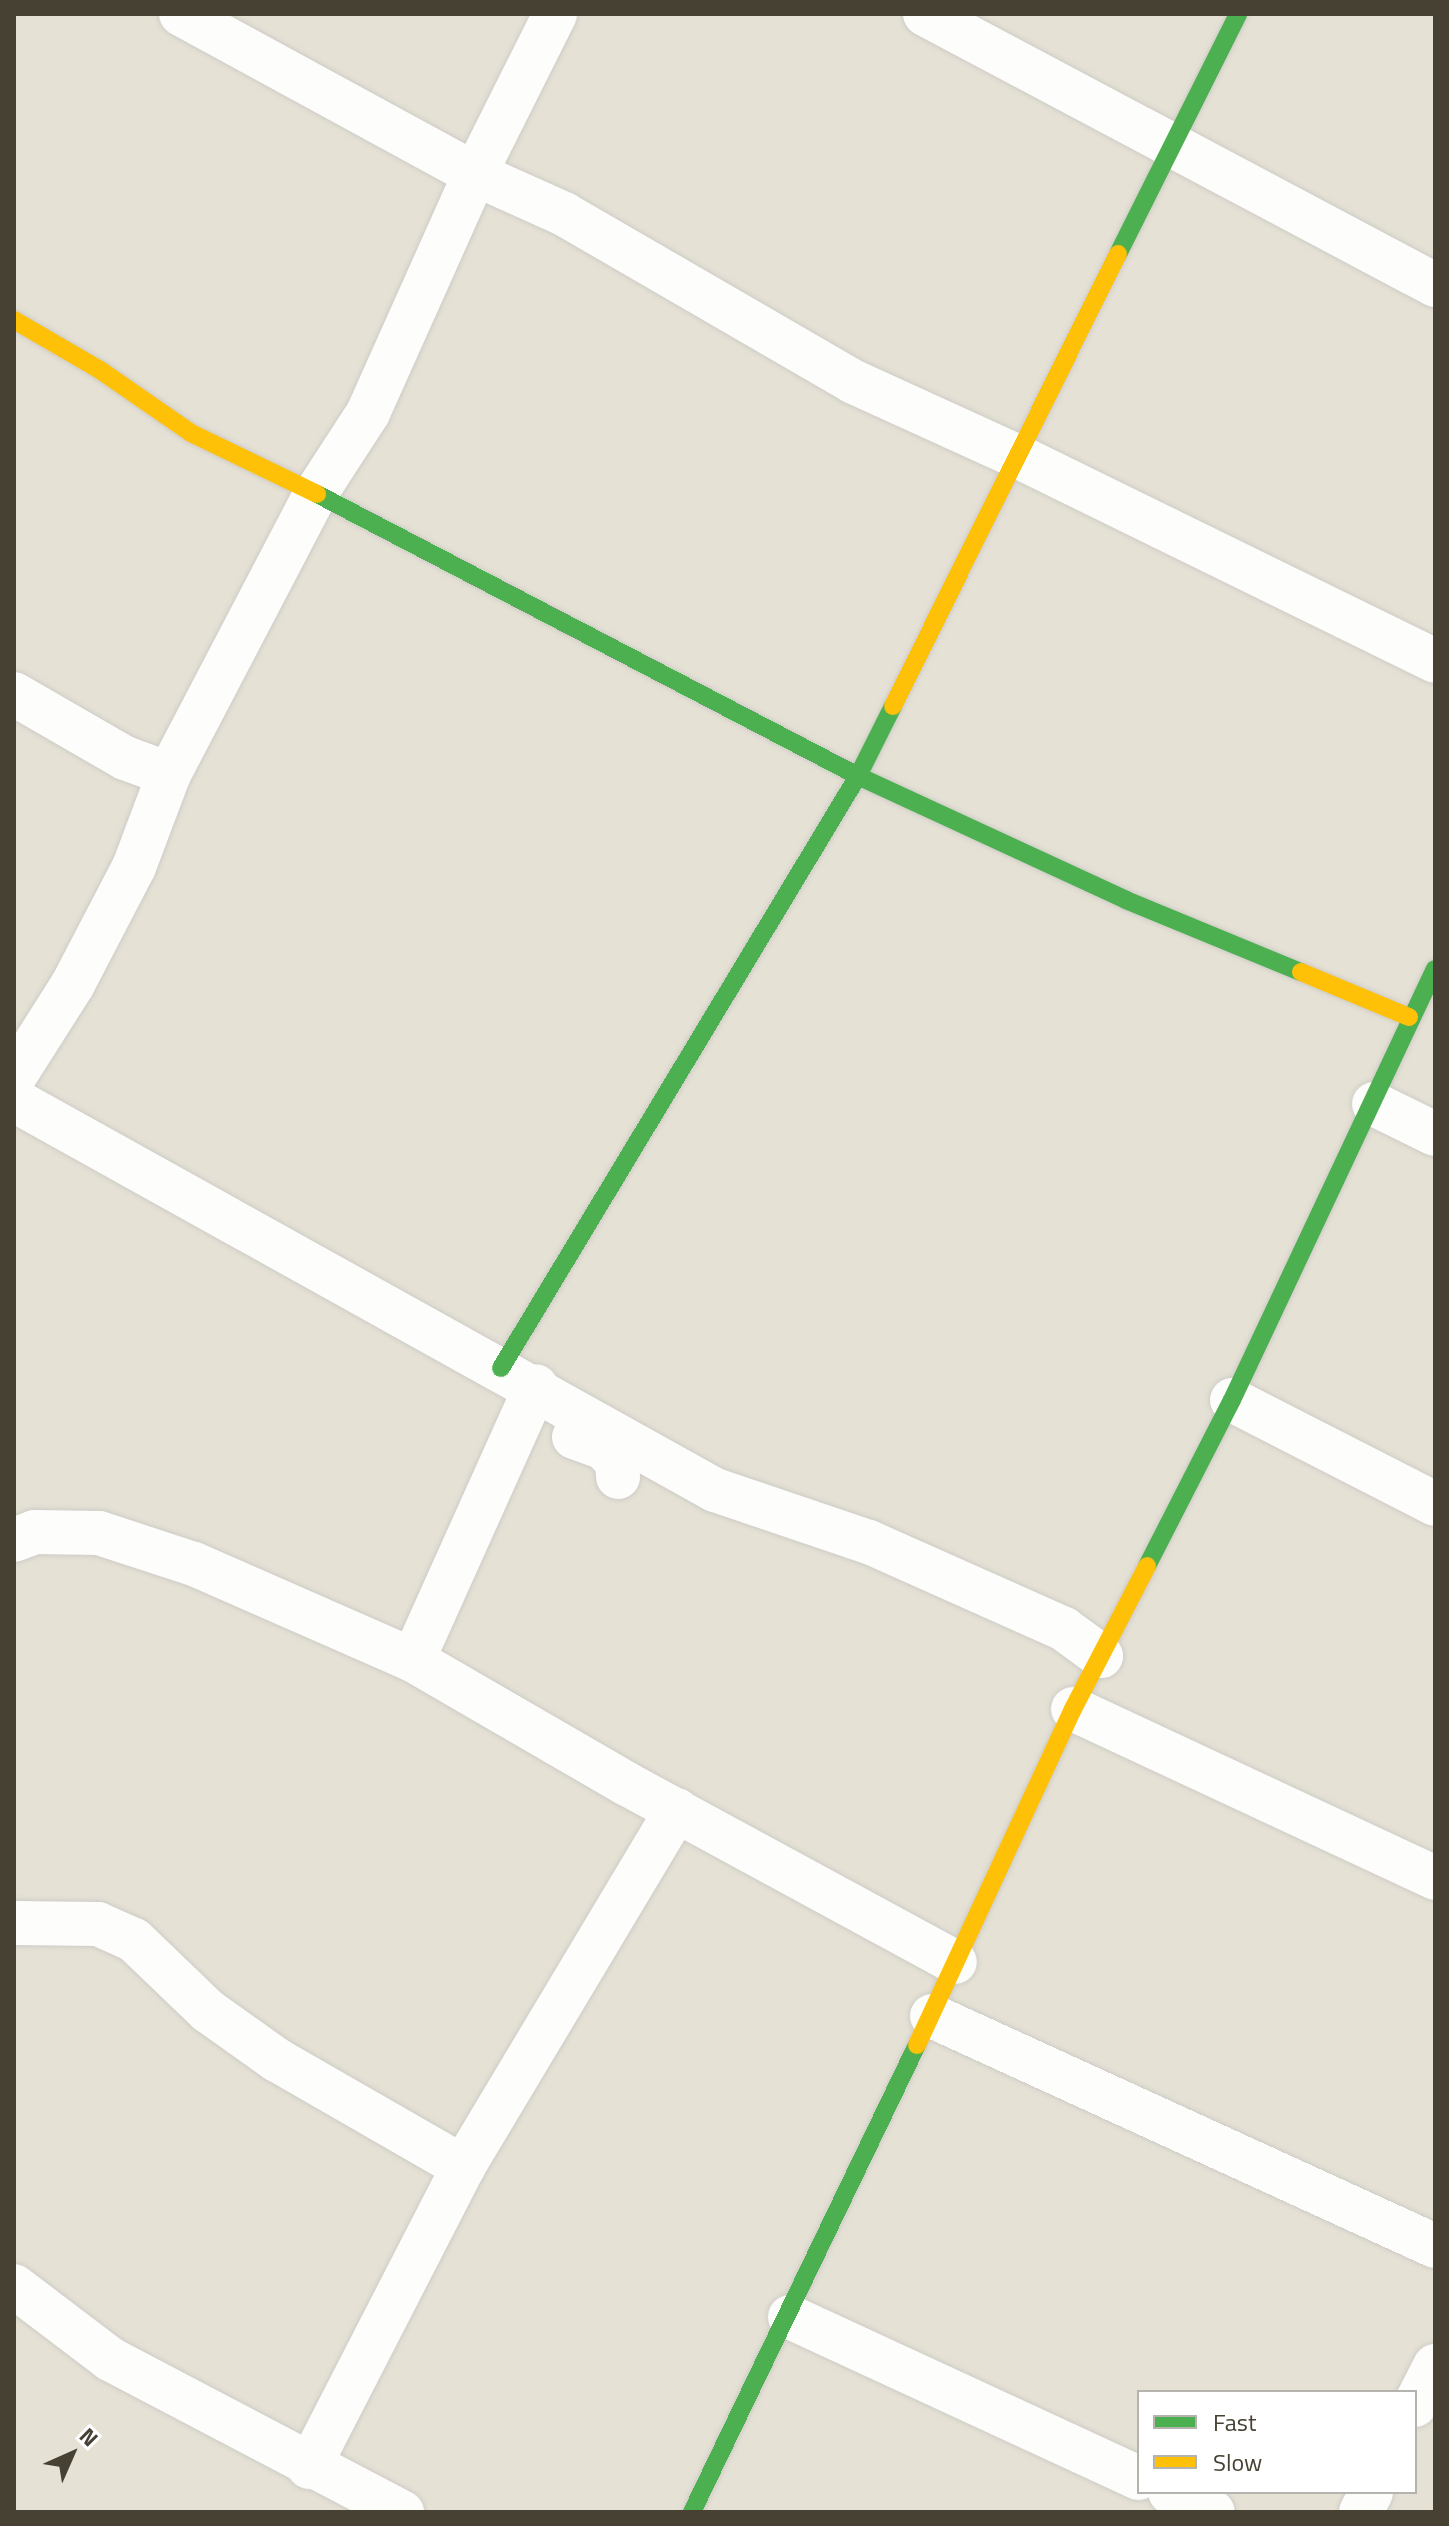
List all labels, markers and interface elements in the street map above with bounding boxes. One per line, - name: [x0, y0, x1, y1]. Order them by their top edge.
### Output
- legend: [1137, 2390, 1417, 2494]
- text: Fast: [1213, 2404, 1256, 2440]
- north arrow: [32, 2414, 112, 2494]
- text: N: [72, 2420, 106, 2454]
- text: Slow: [1213, 2444, 1262, 2480]

